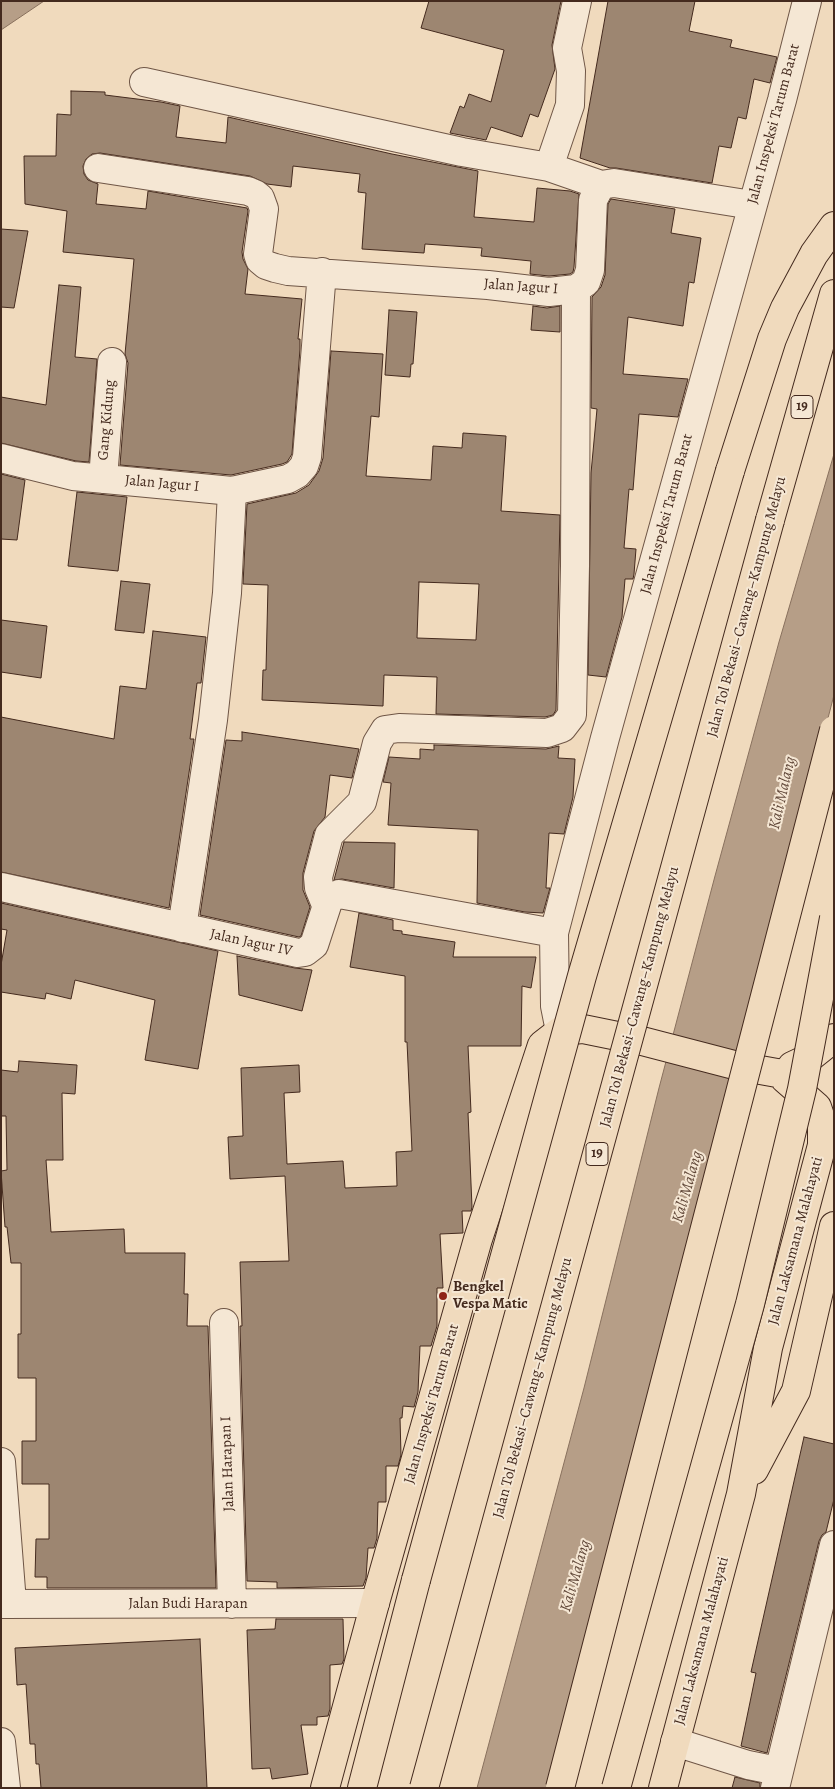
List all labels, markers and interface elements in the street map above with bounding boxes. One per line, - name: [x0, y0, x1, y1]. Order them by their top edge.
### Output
- street label: Jalan Inspeksi Tarum Barat: [744, 42, 804, 206]
- street label: Jalan Jagur I: [483, 275, 559, 299]
- street label: Gang Kidung: [94, 379, 120, 461]
- road number: 19: [791, 396, 813, 418]
- street label: Jalan Inspeksi Tarum Barat: [637, 432, 697, 596]
- street label: Jalan Jagur I: [124, 472, 200, 496]
- street label: Jalan Tol Bekasi–Cawang–Kampung Melayu: [703, 475, 791, 739]
- water label: Kali Malang: [765, 755, 801, 831]
- street label: Jalan Tol Bekasi–Cawang–Kampung Melayu: [596, 865, 684, 1129]
- street label: Jalan Jagur IV: [208, 926, 294, 960]
- road number: 19: [586, 1142, 608, 1166]
- water label: Kali Malang: [669, 1149, 707, 1225]
- street label: Jalan Laksamana Malahayati: [765, 1155, 827, 1327]
- street label: Jalan Tol Bekasi–Cawang–Kampung Melayu: [489, 1256, 577, 1520]
- place label: Bengkel Vespa Matic: [453, 1278, 528, 1313]
- marker: Bengkel Vespa Matic: [437, 1290, 449, 1302]
- street label: Jalan Inspeksi Tarum Barat: [401, 1322, 463, 1486]
- street label: Jalan Harapan I: [217, 1416, 239, 1512]
- water label: Kali Malang: [557, 1538, 595, 1614]
- street label: Jalan Laksamana Malahayati: [671, 1555, 733, 1727]
- street label: Jalan Budi Harapan: [128, 1595, 248, 1613]

